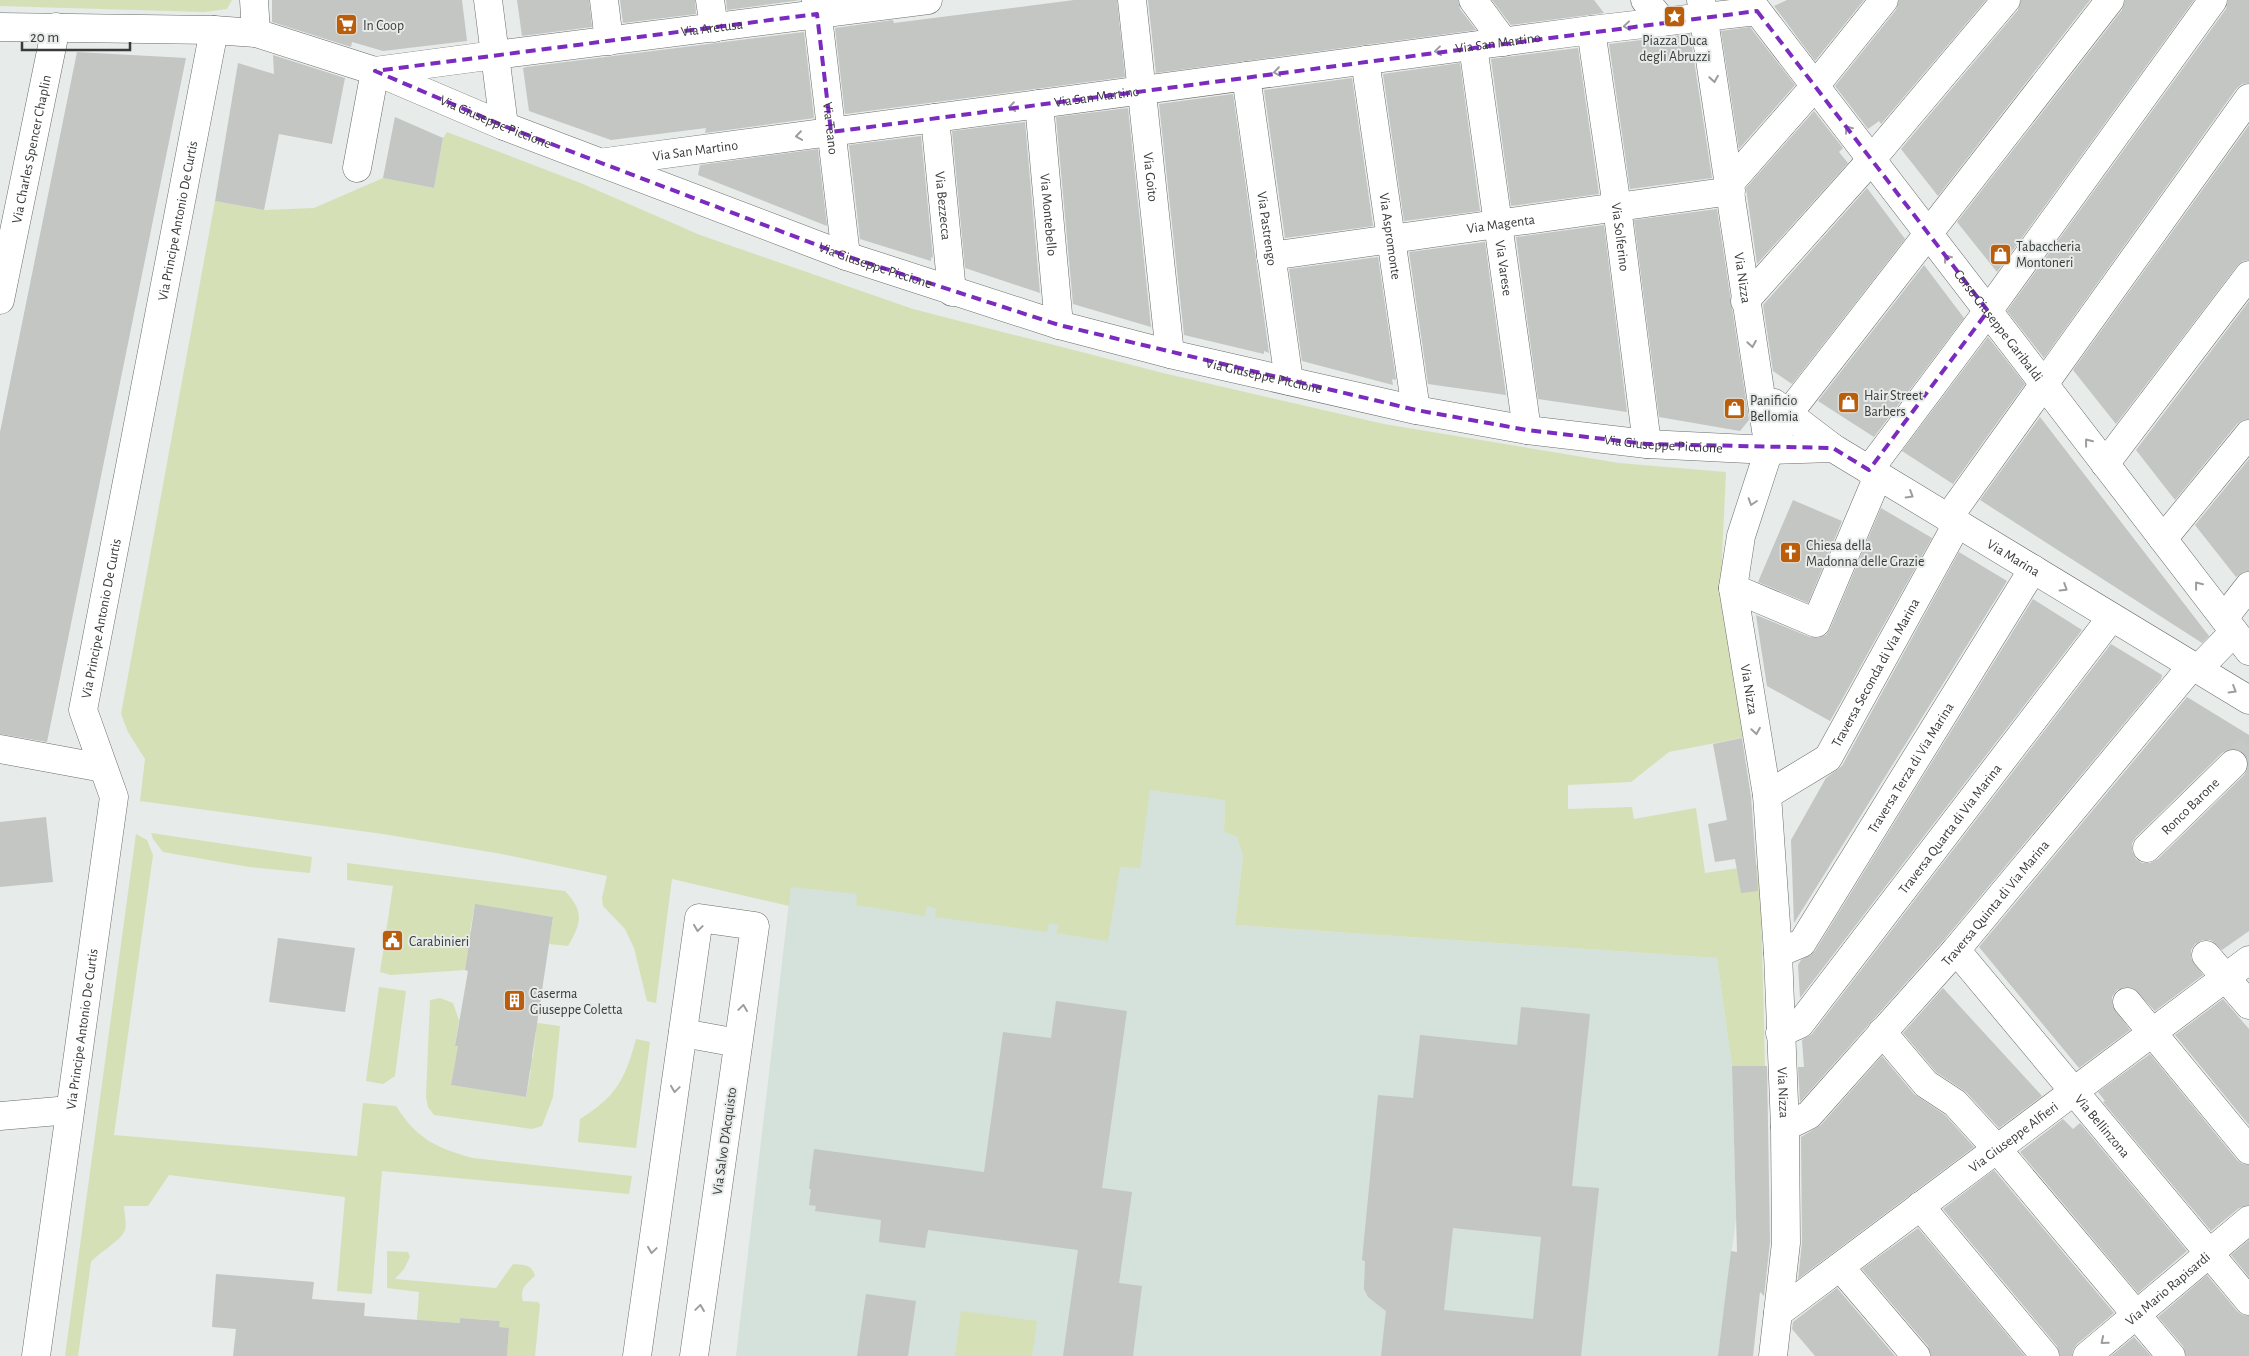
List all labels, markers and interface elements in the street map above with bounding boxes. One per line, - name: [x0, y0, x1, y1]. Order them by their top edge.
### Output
- place icon: Piazza Duca degli Abruzzi: [1663, 5, 1687, 29]
- supermarket icon: In Coop: [335, 13, 359, 37]
- street label: Via Aretusa: [680, 18, 744, 39]
- place label: In Coop: [363, 19, 404, 33]
- scale bar: [22, 20, 130, 52]
- one-way arrow: [1622, 20, 1630, 31]
- text: 20 m: [30, 30, 59, 45]
- street label: Via San Martino: [1455, 31, 1542, 56]
- place label: Piazza Duca degli Abruzzi: [1639, 34, 1711, 64]
- one-way arrow: [1434, 45, 1442, 56]
- one-way arrow: [1273, 66, 1281, 77]
- street label: Via Charles Spencer Chaplin: [10, 74, 54, 225]
- one-way arrow: [1708, 75, 1718, 83]
- street label: Via San Martino: [1053, 85, 1140, 110]
- street label: Via Giuseppe Piccione: [438, 94, 553, 151]
- street label: Via Teano: [820, 101, 840, 155]
- one-way arrow: [1008, 102, 1017, 112]
- one-way arrow: [1845, 126, 1853, 135]
- one-way arrow: [795, 130, 803, 141]
- street label: Via San Martino: [652, 138, 739, 164]
- street label: Via Principe Antonio De Curtis: [156, 140, 200, 302]
- street label: Via Goito: [1140, 152, 1160, 203]
- street label: Via Bezzecca: [932, 171, 953, 241]
- street label: Via Montebello: [1037, 173, 1059, 257]
- street label: Via Pastrengo: [1254, 190, 1279, 267]
- street label: Via Aspromonte: [1376, 192, 1403, 281]
- street label: Via Solferino: [1608, 202, 1631, 272]
- street label: Via Magenta: [1466, 213, 1536, 236]
- street label: Via Varese: [1492, 239, 1514, 297]
- street label: Via Giuseppe Piccione: [816, 240, 934, 291]
- place label: Tabaccheria Montoneri: [2016, 240, 2081, 270]
- shop icon: Tabaccheria Montoneri: [1988, 242, 2012, 266]
- street label: Via Nizza: [1731, 252, 1753, 305]
- one-way arrow: [1944, 255, 1952, 264]
- street label: Corso Giuseppe Garibaldi: [1951, 267, 2045, 384]
- one-way arrow: [1746, 340, 1757, 348]
- street label: Via Giuseppe Piccione: [1204, 356, 1323, 396]
- place label: Hair Street Barbers: [1864, 389, 1923, 419]
- shop icon: Hair Street Barbers: [1836, 391, 1860, 415]
- place label: Panificio Bellomia: [1750, 394, 1799, 424]
- shop icon: Panificio Bellomia: [1722, 396, 1746, 420]
- street label: Via Giuseppe Piccione: [1603, 433, 1723, 456]
- one-way arrow: [2086, 439, 2094, 448]
- one-way arrow: [1904, 489, 1913, 499]
- one-way arrow: [1748, 498, 1758, 506]
- street label: Via Marina: [1984, 537, 2042, 580]
- street label: Via Principe Antonio De Curtis: [79, 538, 124, 700]
- place label: Chiesa della Madonna delle Grazie: [1806, 539, 1924, 569]
- church icon: Chiesa della Madonna delle Grazie: [1778, 541, 1802, 565]
- one-way arrow: [2195, 581, 2204, 591]
- one-way arrow: [2058, 582, 2067, 592]
- street label: Traversa Seconda di Via Marina: [1829, 596, 1923, 750]
- street label: Via Nizza: [1738, 663, 1760, 716]
- one-way arrow: [2227, 684, 2236, 694]
- street label: Traversa Terza di Via Marina: [1866, 700, 1957, 836]
- one-way arrow: [1751, 726, 1761, 735]
- street label: Traversa Quarta di Via Marina: [1896, 761, 2005, 897]
- street label: Ronco Barone: [2159, 776, 2222, 838]
- street label: Traversa Quinta di Via Marina: [1939, 837, 2052, 969]
- one-way arrow: [693, 924, 704, 932]
- public building icon: Carabinieri: [381, 929, 405, 953]
- place label: Carabinieri: [409, 935, 469, 949]
- street label: Via Principe Antonio De Curtis: [64, 948, 101, 1111]
- place label: Caserma Giuseppe Coletta: [530, 987, 623, 1017]
- building icon: Caserma Giuseppe Coletta: [502, 989, 526, 1013]
- one-way arrow: [737, 1004, 748, 1012]
- street label: Via Nizza: [1775, 1067, 1791, 1119]
- one-way arrow: [670, 1084, 680, 1093]
- street label: Via Salvo D'Acquisto: [710, 1086, 740, 1196]
- street label: Via Bellinzona: [2072, 1092, 2133, 1161]
- street label: Via Giuseppe Alfieri: [1967, 1100, 2061, 1175]
- one-way arrow: [647, 1245, 657, 1254]
- street label: Via Mario Rapisardi: [2123, 1250, 2213, 1329]
- one-way arrow: [695, 1303, 705, 1312]
- one-way arrow: [2101, 1336, 2110, 1344]

